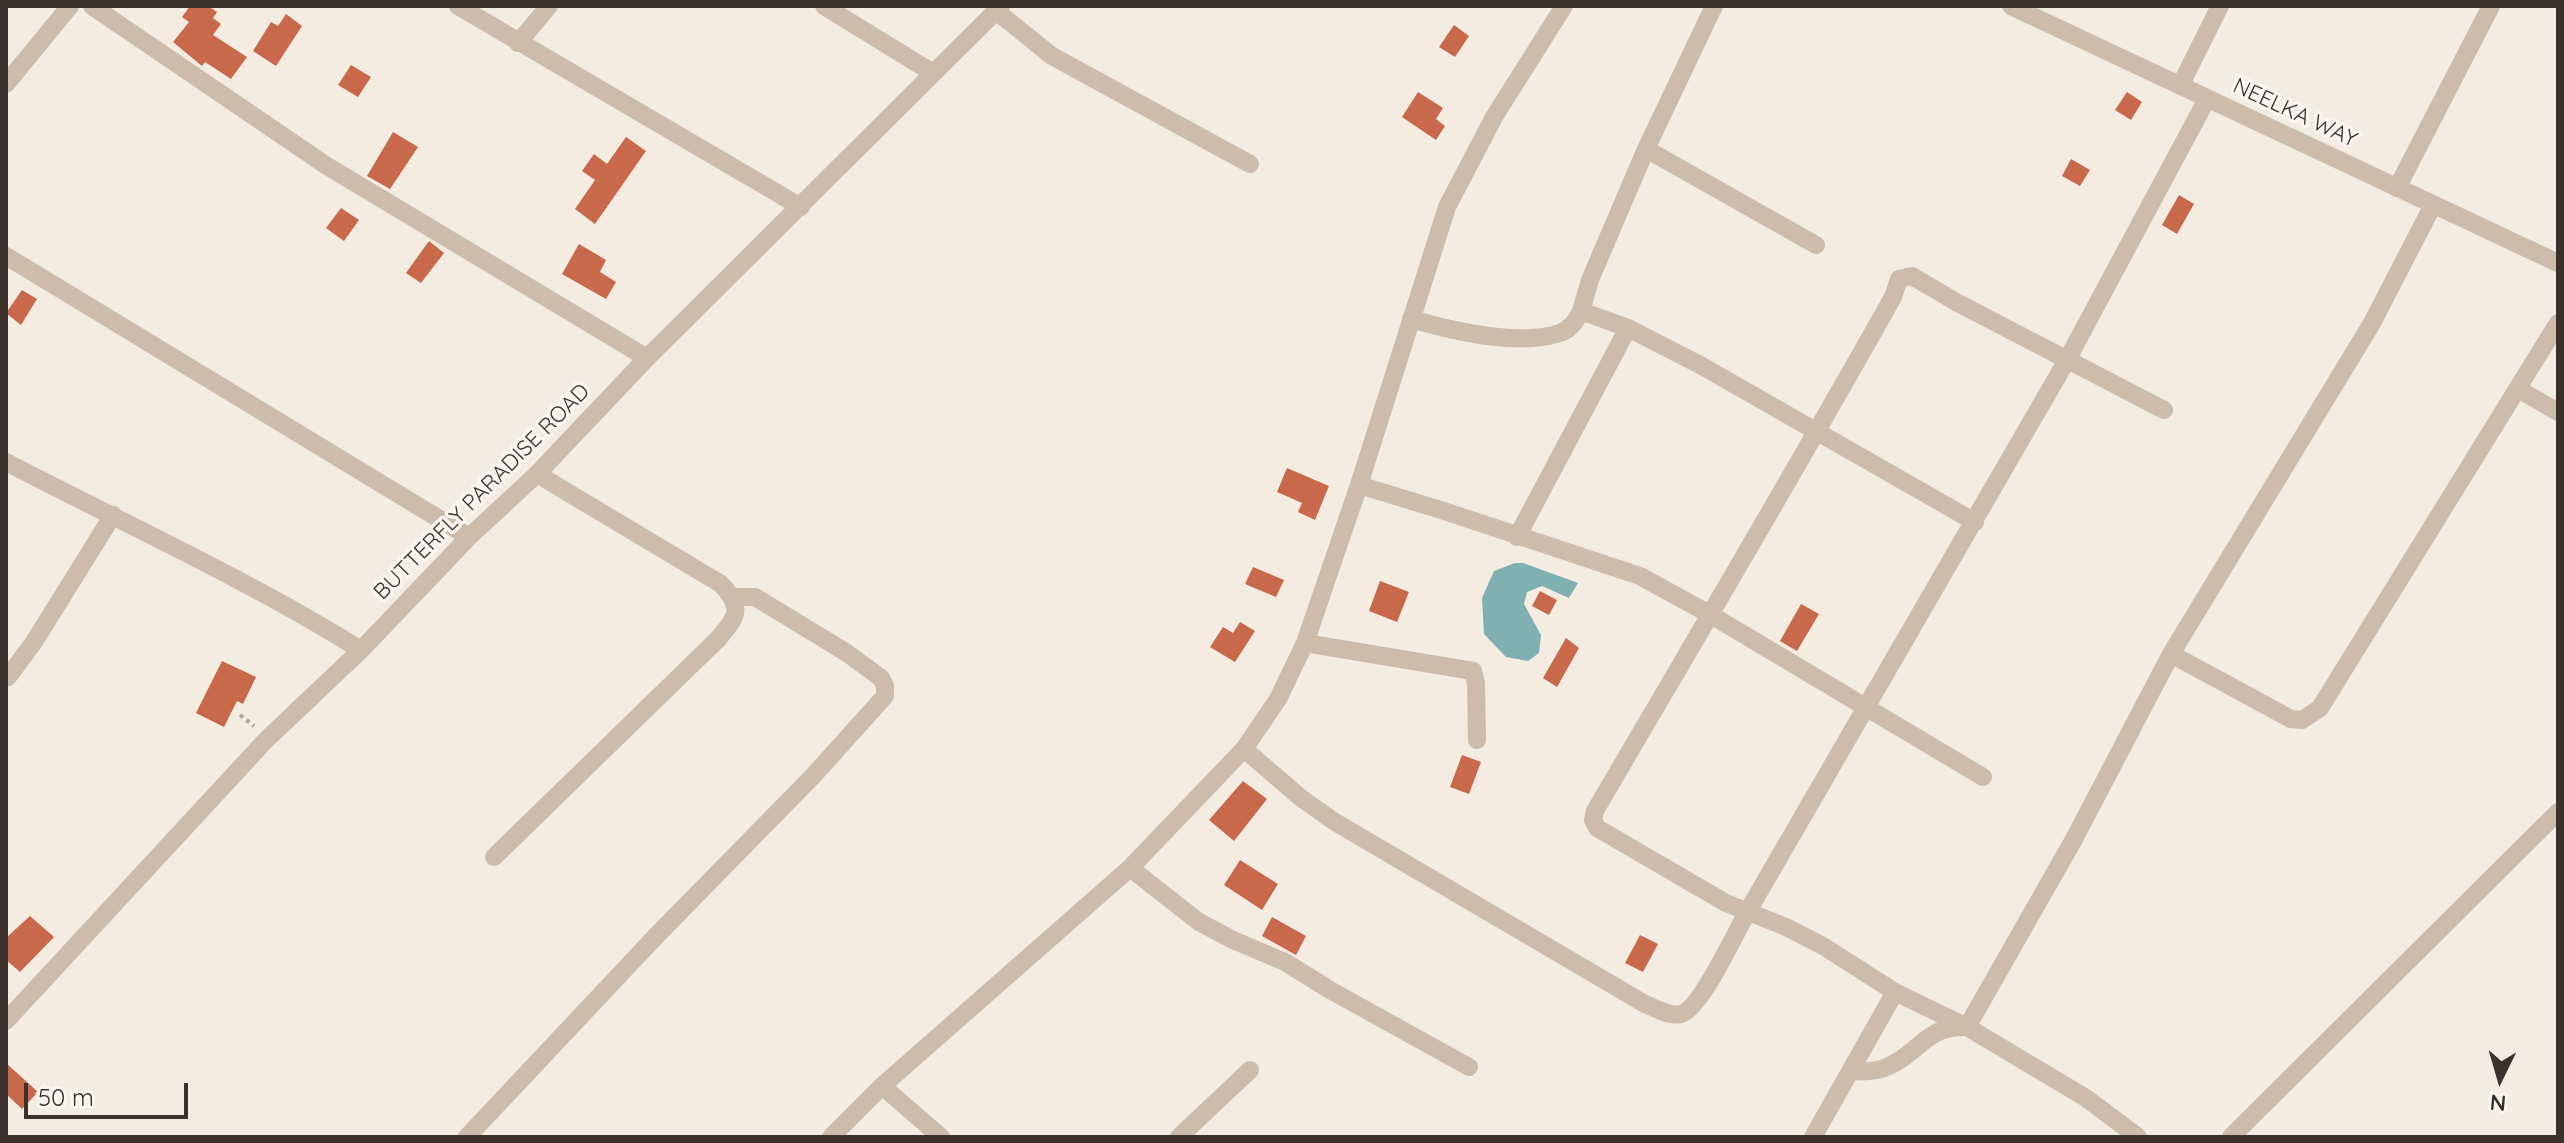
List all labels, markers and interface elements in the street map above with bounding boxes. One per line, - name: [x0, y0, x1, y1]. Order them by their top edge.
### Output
- street label: NEELKA WAY: [2229, 73, 2361, 153]
- street label: BUTTERFLY PARADISE ROAD: [369, 379, 595, 605]
- north arrow: [2460, 1039, 2540, 1119]
- scale bar: [28, 1067, 192, 1117]
- text: 50 m: [38, 1082, 94, 1112]
- text: N: [2489, 1088, 2507, 1118]

